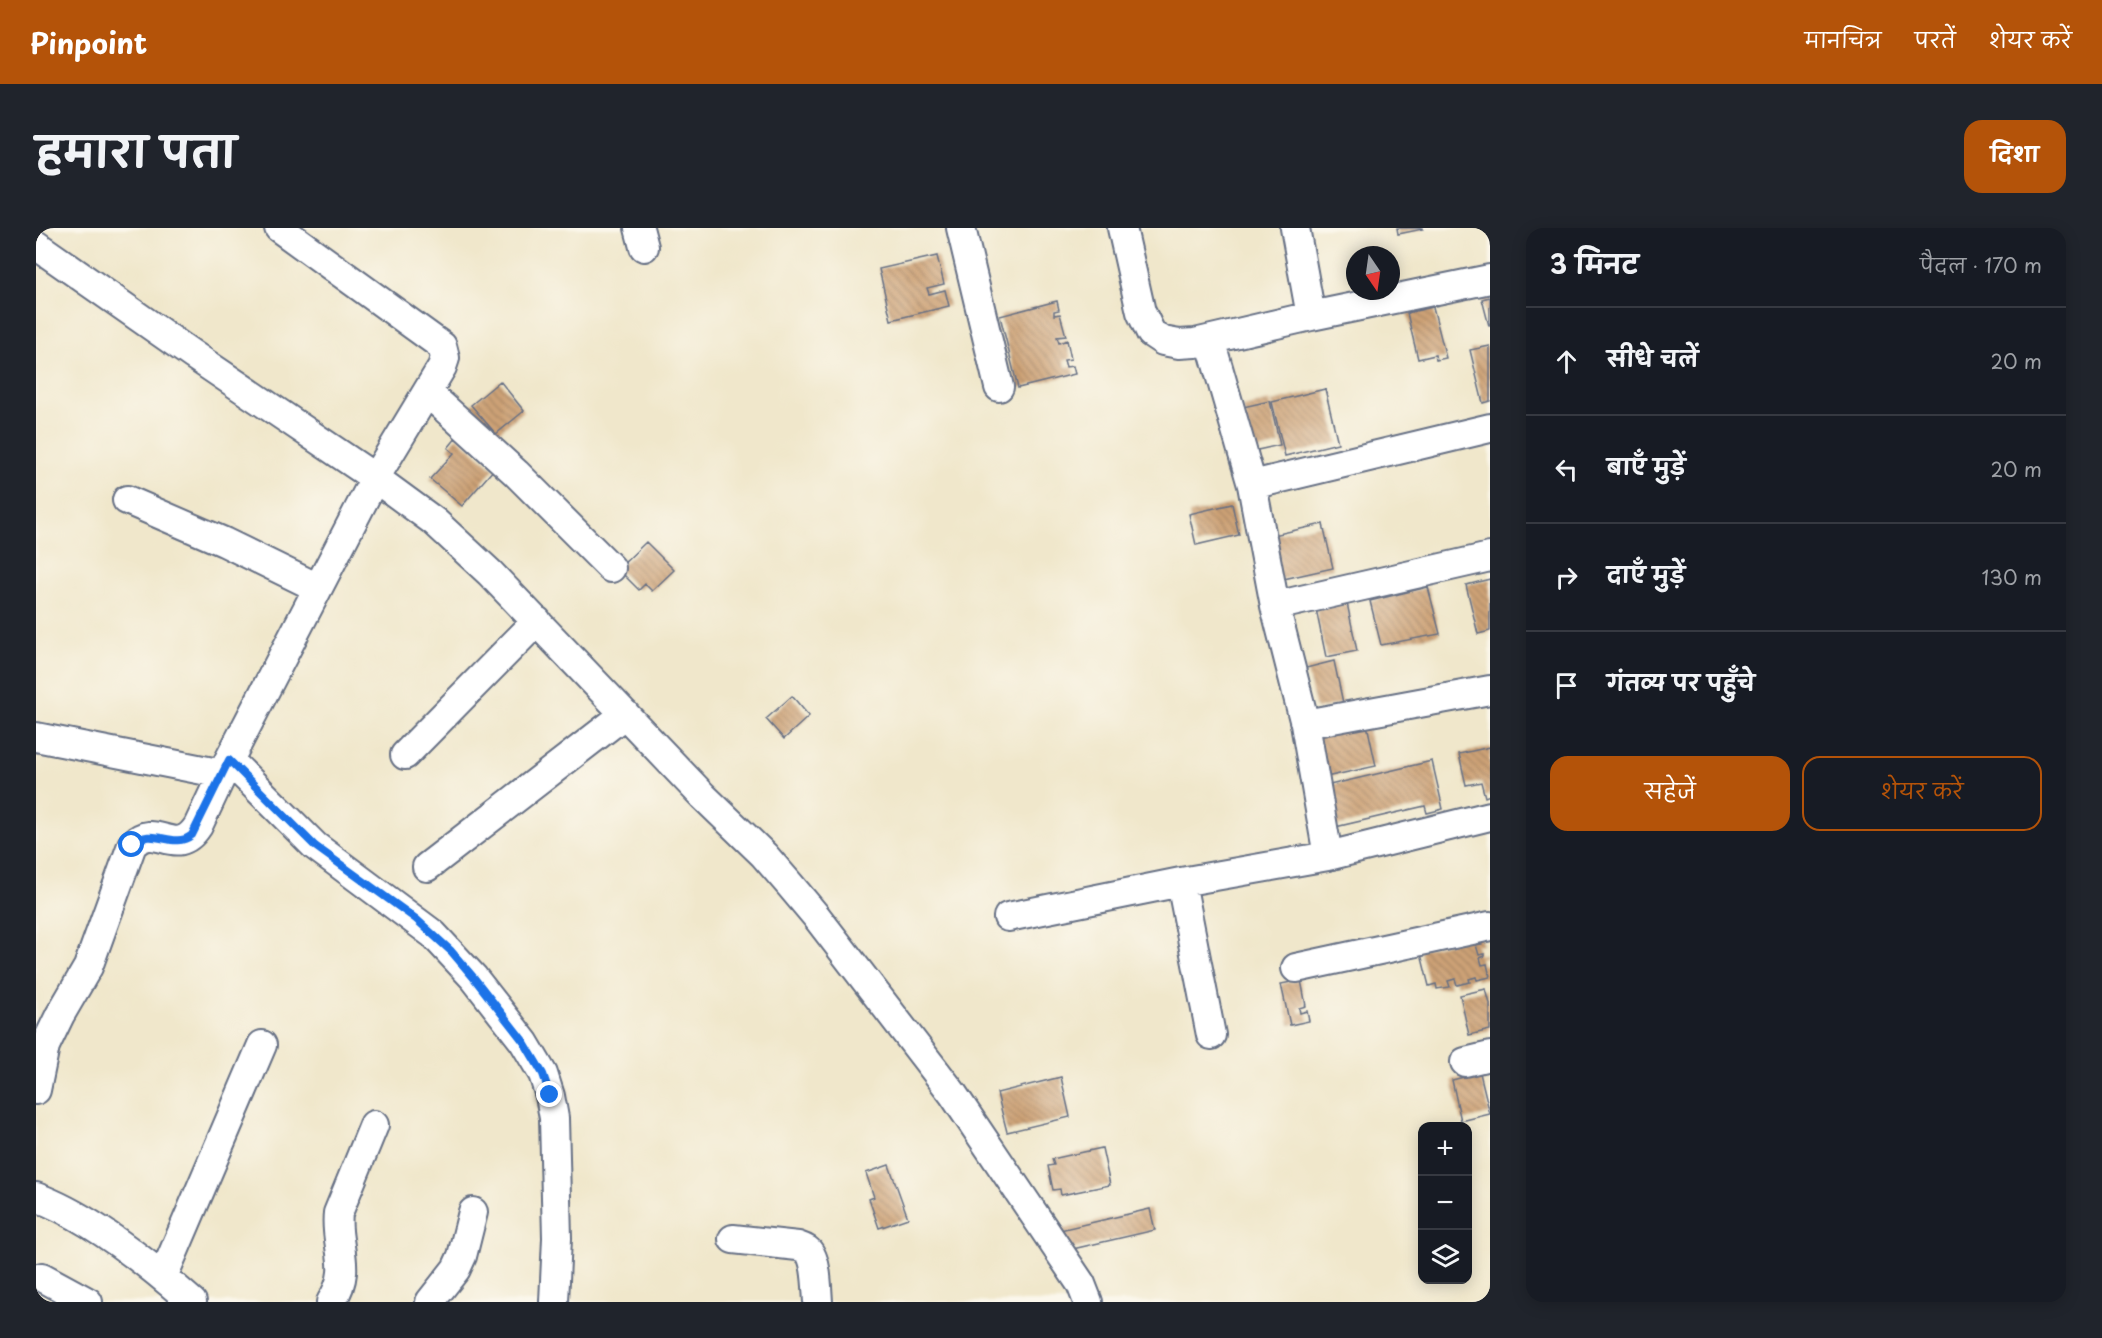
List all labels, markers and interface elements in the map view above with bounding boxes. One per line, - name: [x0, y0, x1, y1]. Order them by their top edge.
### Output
- text: Pinpoint: [30, 21, 147, 64]
- text: मानचित्र: [1805, 23, 1882, 55]
- text: परतें: [1915, 23, 1956, 55]
- text: शेयर करें: [1989, 23, 2072, 55]
- text: हमारा पता: [36, 118, 236, 181]
- button: दिशा: [1964, 120, 2066, 193]
- text: 3 मिनट: [1550, 244, 1638, 283]
- north arrow: [1346, 246, 1400, 300]
- text: पैदल · 170 m: [1920, 250, 2042, 280]
- text: सीधे चलें: [1607, 341, 1699, 374]
- icon: ahead: [1550, 345, 1583, 378]
- text: 20 m: [1990, 346, 2042, 376]
- text: बाएँ मुड़ें: [1607, 449, 1686, 482]
- icon: left: [1550, 453, 1583, 486]
- text: 20 m: [1990, 454, 2042, 484]
- text: दाएँ मुड़ें: [1607, 557, 1685, 590]
- icon: right: [1550, 561, 1583, 594]
- text: 130 m: [1982, 562, 2042, 592]
- text: गंतव्य पर पहुँचे: [1607, 665, 1755, 698]
- icon: arrive: [1550, 669, 1583, 702]
- button: सहेजें: [1550, 756, 1790, 831]
- button: शेयर करें: [1802, 756, 2042, 831]
- route start: [118, 831, 144, 857]
- route end: [536, 1081, 562, 1107]
- map controls: [1418, 1122, 1472, 1284]
- button: +: [1418, 1122, 1472, 1176]
- button: −: [1418, 1176, 1472, 1230]
- button: layers: [1418, 1230, 1472, 1284]

